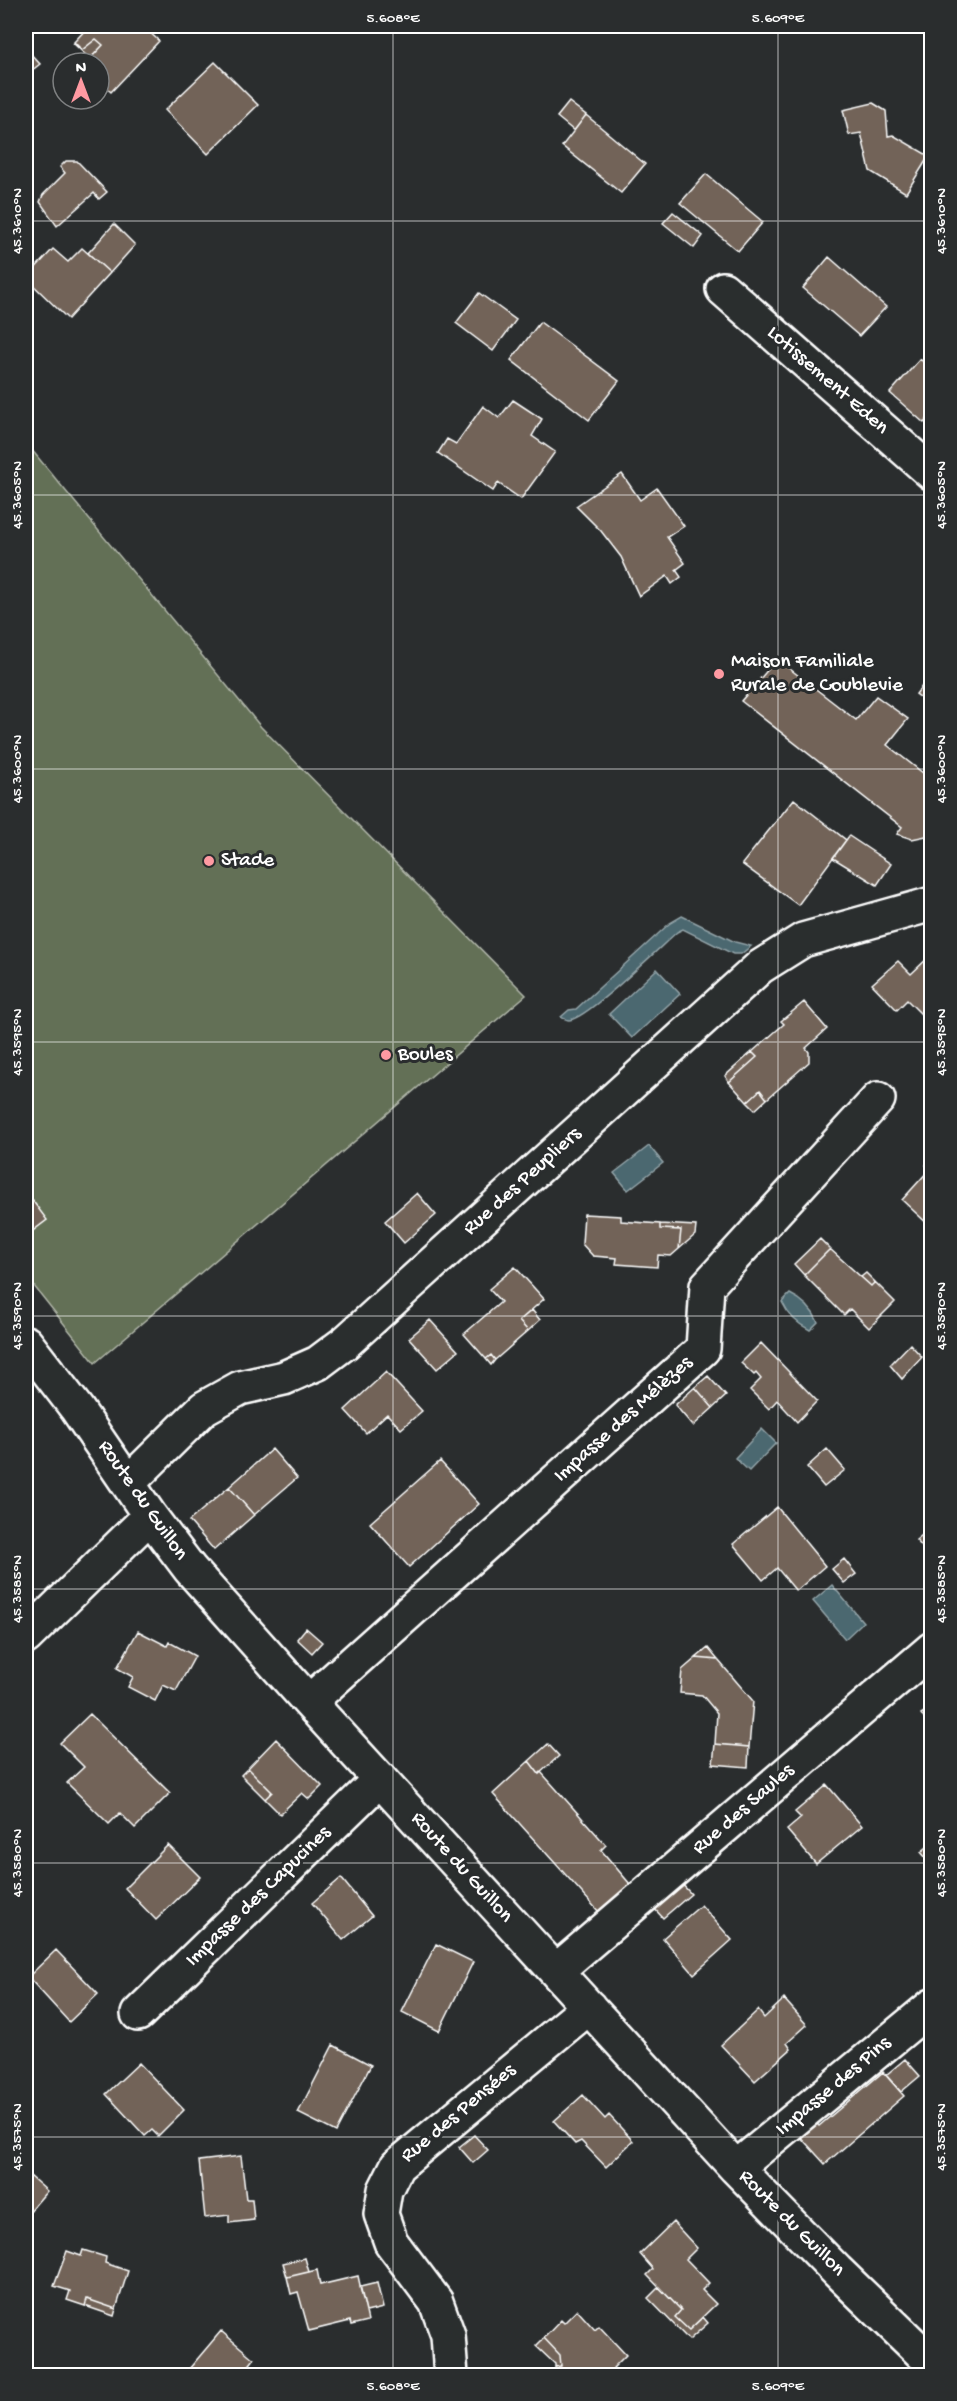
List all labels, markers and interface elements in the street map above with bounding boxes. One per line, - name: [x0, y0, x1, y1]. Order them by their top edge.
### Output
- text: 5.608°E: [366, 10, 420, 28]
- text: 5.609°E: [752, 10, 805, 28]
- north arrow: [51, 51, 111, 111]
- text: N: [76, 60, 87, 79]
- text: 45.3610°N: [9, 188, 27, 254]
- text: 45.3610°N: [933, 188, 951, 254]
- street label: Lotissement Eden: [761, 321, 893, 441]
- text: 45.3605°N: [9, 461, 27, 529]
- text: 45.3605°N: [933, 461, 951, 529]
- place label: Maison Familiale Rurale de Coublevie: [731, 650, 904, 699]
- marker: Maison Familiale Rurale de Coublevie: [712, 667, 726, 681]
- text: 45.3600°N: [9, 734, 27, 803]
- text: 45.3600°N: [933, 734, 951, 803]
- place label: Stade: [221, 849, 275, 874]
- marker: Stade: [202, 854, 216, 868]
- text: 45.3595°N: [9, 1008, 27, 1076]
- text: 45.3595°N: [933, 1008, 951, 1076]
- place label: Boules: [397, 1043, 454, 1068]
- marker: Boules: [379, 1048, 393, 1062]
- street label: Rue des Peupliers: [459, 1122, 588, 1242]
- text: 45.3590°N: [9, 1282, 27, 1350]
- text: 45.3590°N: [933, 1282, 951, 1350]
- street label: Impasse des Mélèzes: [550, 1350, 699, 1489]
- street label: Route du Guillon: [91, 1436, 193, 1566]
- text: 45.3585°N: [9, 1555, 27, 1623]
- text: 45.3585°N: [933, 1555, 951, 1623]
- street label: Rue des Saules: [688, 1758, 801, 1861]
- street label: Route du Guillon: [405, 1807, 517, 1929]
- street label: Impasse des Capucines: [181, 1820, 338, 1973]
- text: 45.3580°N: [9, 1828, 27, 1897]
- text: 45.3580°N: [933, 1828, 951, 1897]
- street label: Impasse des Pins: [771, 2031, 898, 2143]
- street label: Rue des Pensées: [397, 2058, 522, 2169]
- text: 45.3575°N: [9, 2103, 27, 2171]
- text: 45.3575°N: [933, 2103, 951, 2171]
- street label: Route du Guillon: [732, 2165, 850, 2283]
- text: 5.608°E: [366, 2378, 420, 2396]
- text: 5.609°E: [752, 2378, 805, 2396]

